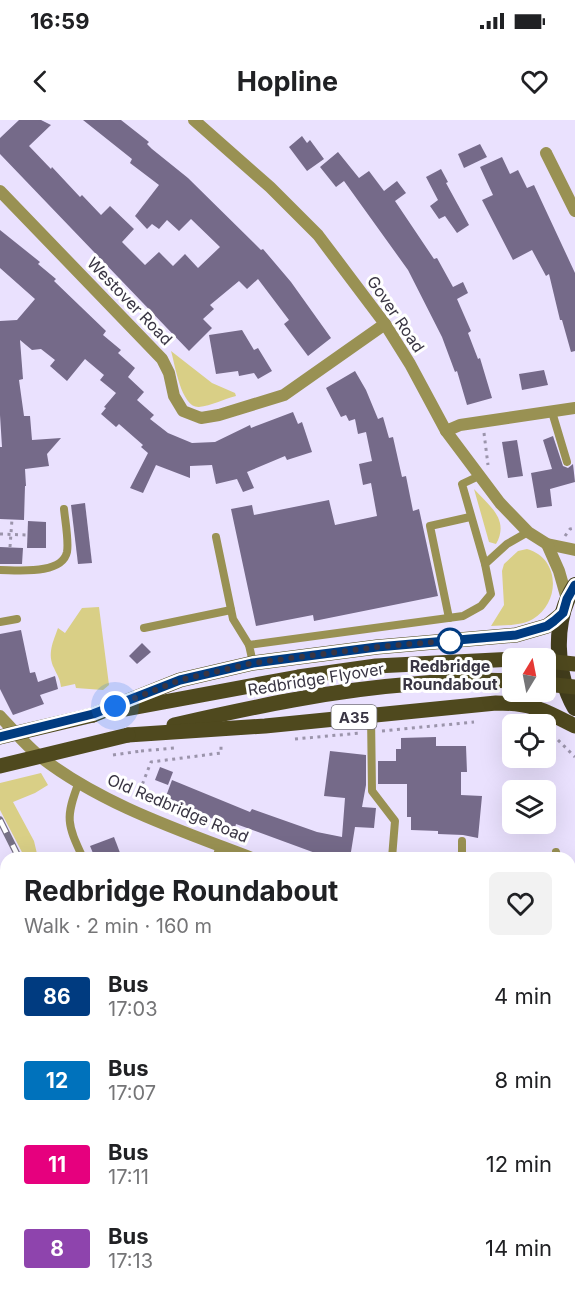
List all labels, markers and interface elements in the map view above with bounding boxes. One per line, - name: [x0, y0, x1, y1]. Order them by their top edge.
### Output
- text: 16:59: [30, 8, 89, 34]
- icon: back: [24, 65, 57, 98]
- text: Hopline: [237, 65, 338, 98]
- icon: heart: [518, 65, 551, 98]
- street label: Westover Road: [83, 253, 177, 349]
- street label: Gover Road: [363, 272, 429, 356]
- marker: Redbridge Roundabout: [437, 628, 463, 654]
- north arrow: [502, 648, 556, 702]
- map controls: [502, 648, 556, 834]
- place label: Redbridge Roundabout: [402, 656, 498, 694]
- street label: Redbridge Flyover: [246, 658, 386, 700]
- your location: [100, 691, 130, 721]
- road number: A35: [332, 705, 376, 729]
- button: locate: [502, 714, 556, 768]
- street label: Old Redbridge Road: [104, 769, 252, 847]
- button: layers: [502, 780, 556, 834]
- button: heart: [489, 872, 552, 935]
- text: Redbridge Roundabout: [24, 874, 338, 908]
- text: Walk · 2 min · 160 m: [24, 914, 212, 938]
- text: Bus: [108, 971, 149, 997]
- text: 4 min: [494, 983, 552, 1009]
- text: 86: [43, 984, 71, 1009]
- text: 17:03: [108, 997, 158, 1021]
- text: Bus: [108, 1055, 149, 1081]
- text: 8 min: [495, 1067, 552, 1093]
- text: 12: [46, 1068, 68, 1093]
- text: 17:07: [108, 1081, 156, 1105]
- text: Bus: [108, 1139, 149, 1165]
- text: 12 min: [486, 1151, 552, 1177]
- text: 11: [48, 1152, 66, 1177]
- text: 17:11: [108, 1165, 149, 1189]
- text: Bus: [108, 1223, 149, 1249]
- text: 14 min: [485, 1235, 552, 1261]
- text: 8: [50, 1236, 64, 1261]
- text: 17:13: [108, 1249, 153, 1273]

